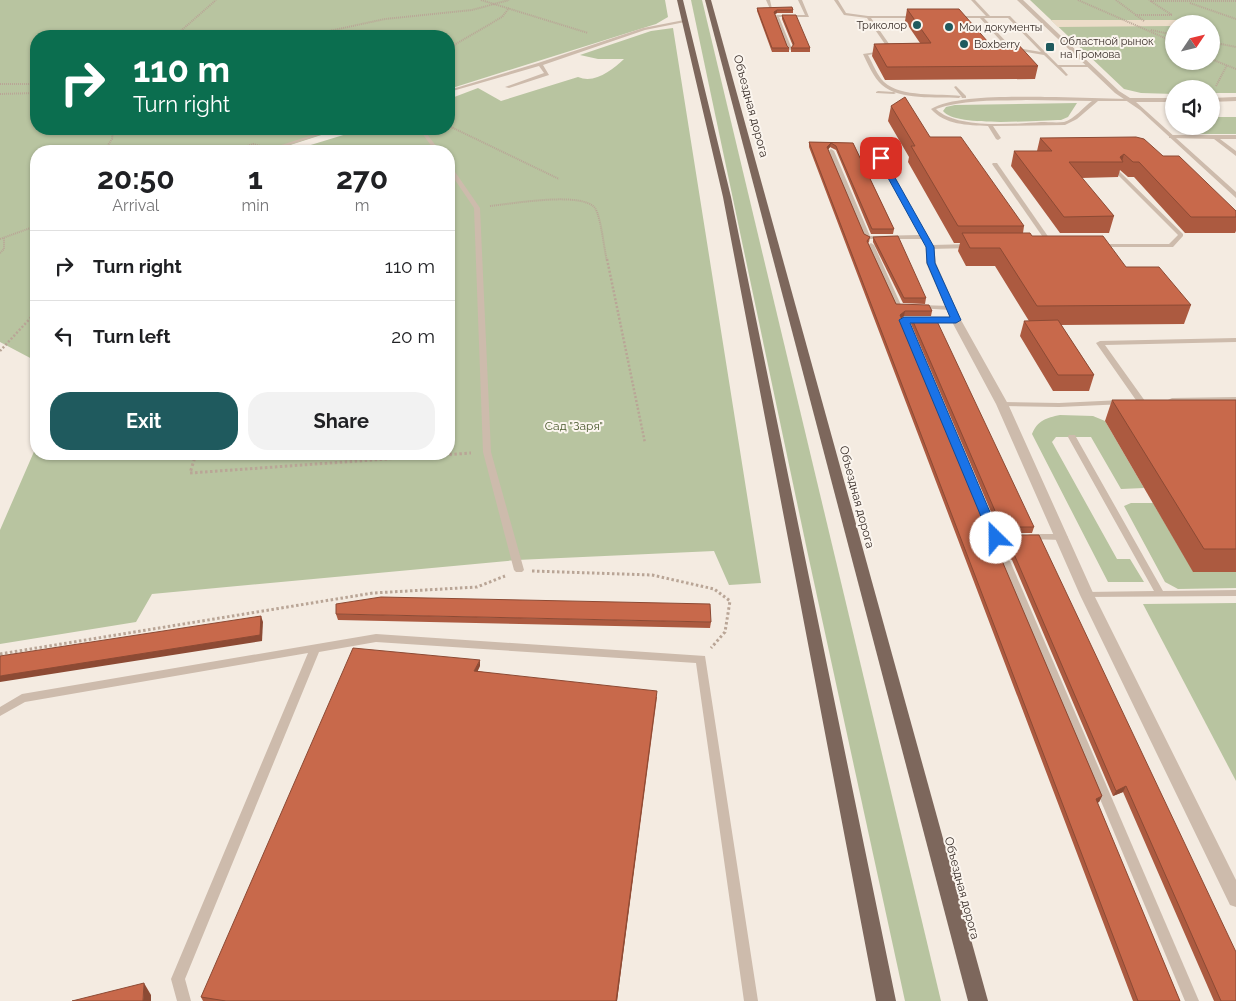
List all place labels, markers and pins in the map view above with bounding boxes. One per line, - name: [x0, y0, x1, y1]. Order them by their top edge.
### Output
- place label: Триколор: [856, 19, 907, 32]
- marker: Триколор: [911, 19, 923, 31]
- marker: Мои документы: [943, 21, 955, 33]
- place label: Мои документы: [959, 21, 1042, 34]
- place label: Областной рынок на Громова: [1060, 35, 1154, 61]
- marker: Boxberry: [958, 38, 970, 50]
- place label: Boxberry: [974, 38, 1020, 51]
- marker: Областной рынок на Громова: [1044, 41, 1056, 53]
- pin: [860, 137, 902, 179]

